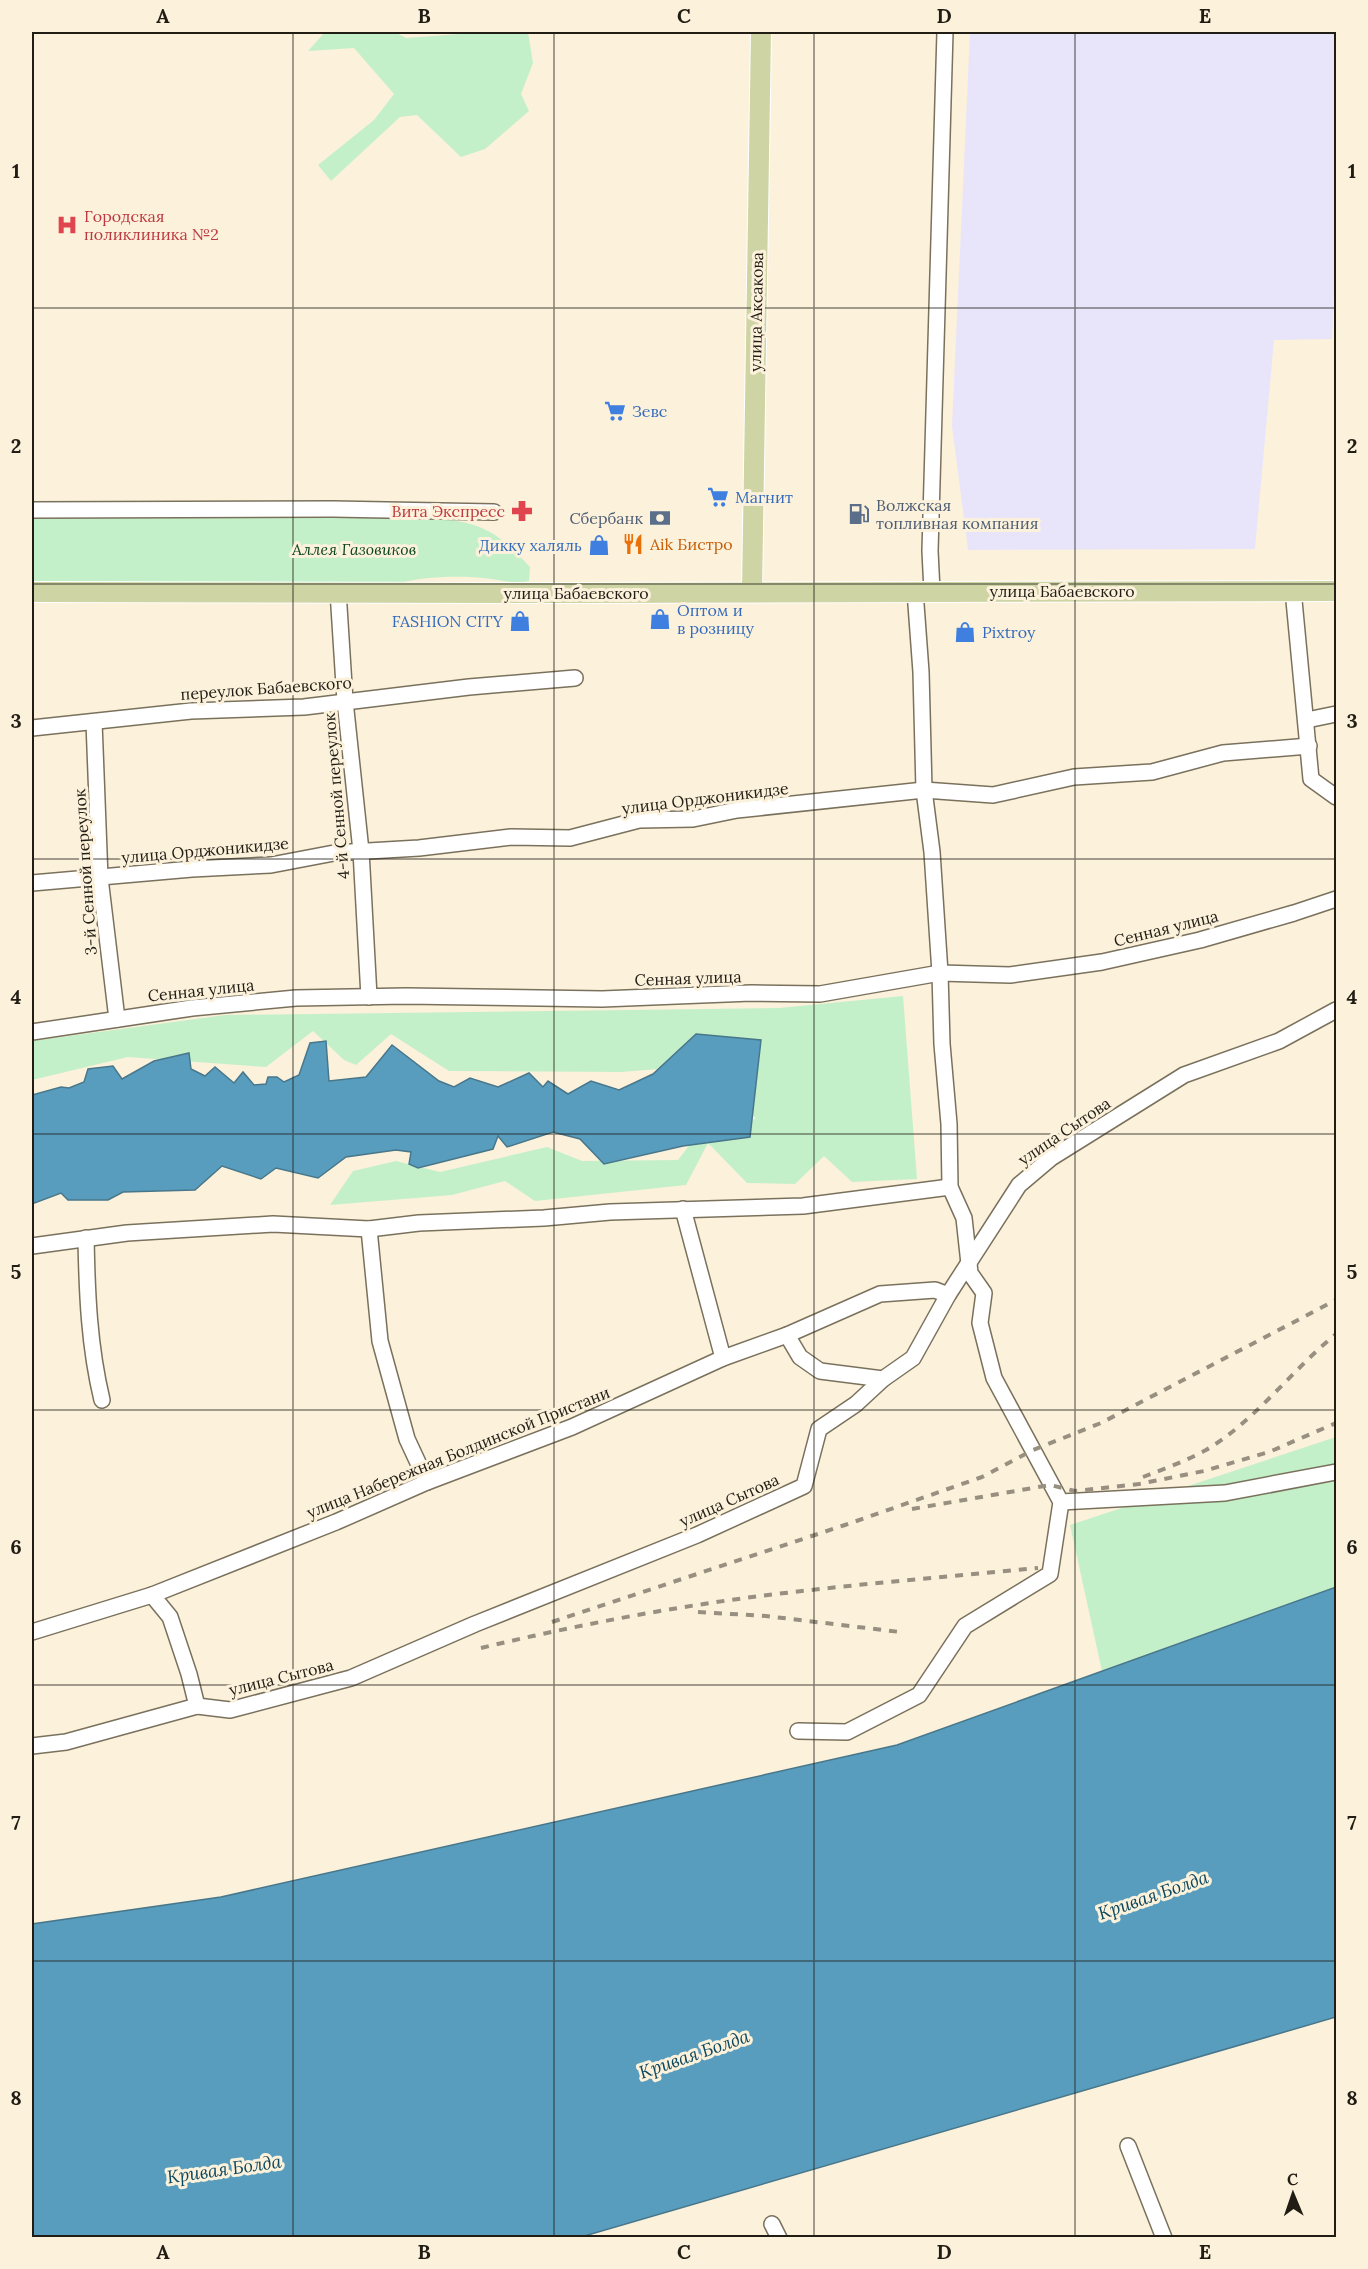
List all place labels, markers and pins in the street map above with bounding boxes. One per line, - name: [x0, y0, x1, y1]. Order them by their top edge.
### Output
- place label: Городская поликлиника №2: [84, 206, 219, 244]
- hospital icon: Городская поликлиника №2: [55, 213, 79, 237]
- supermarket icon: Зевс: [603, 399, 627, 423]
- place label: Зевс: [632, 401, 667, 421]
- supermarket icon: Магнит: [706, 485, 730, 509]
- place label: Магнит: [735, 487, 793, 507]
- place label: Волжская топливная компания: [876, 495, 1039, 533]
- pharmacy icon: Вита Экспресс: [510, 499, 534, 523]
- place label: Вита Экспресс: [392, 501, 505, 521]
- fuel station icon: Волжская топливная компания: [847, 502, 871, 526]
- bank icon: Сбербанк: [648, 506, 672, 530]
- place label: Сбербанк: [569, 508, 643, 528]
- restaurant icon: Aik Бистро: [621, 532, 645, 556]
- shop icon: Дикку халяль: [587, 533, 611, 557]
- place label: Aik Бистро: [649, 534, 733, 554]
- place label: Дикку халяль: [479, 535, 582, 555]
- place label: Оптом и в розницу: [677, 600, 755, 638]
- shop icon: Оптом и в розницу: [648, 607, 672, 631]
- shop icon: FASHION CITY: [508, 609, 532, 633]
- place label: FASHION CITY: [392, 611, 504, 631]
- shop icon: Pixtroy: [953, 620, 977, 644]
- place label: Pixtroy: [982, 622, 1036, 642]

